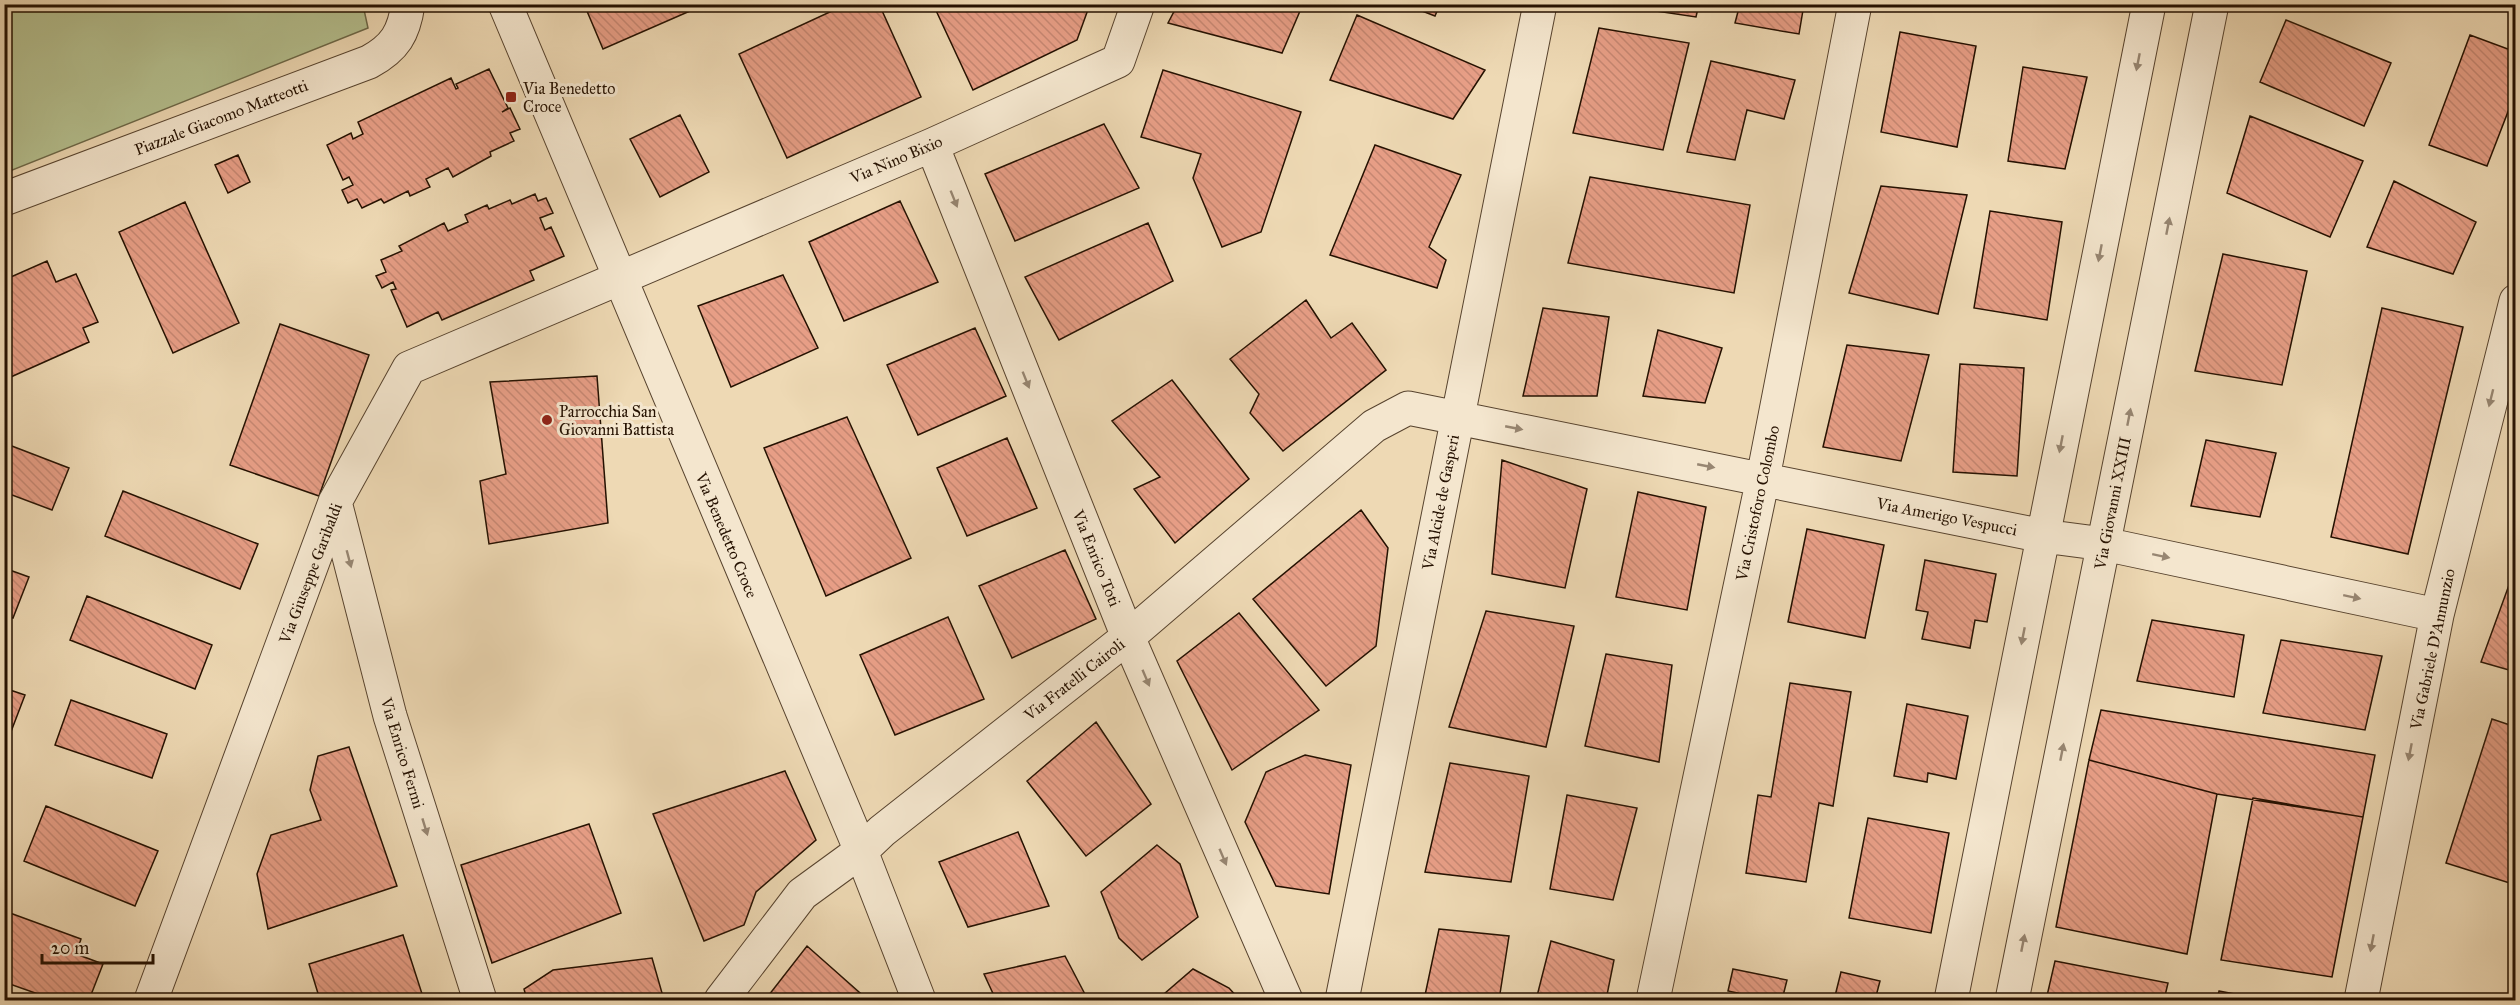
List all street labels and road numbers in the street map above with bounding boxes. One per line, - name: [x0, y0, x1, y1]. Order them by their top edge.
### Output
- street label: Piazzale Giacomo Matteotti: [132, 75, 311, 159]
- street label: Via Nino Bixio: [846, 131, 945, 188]
- street label: Via Cristoforo Colombo: [1732, 424, 1783, 583]
- street label: Via Alcide de Gasperi: [1418, 432, 1463, 572]
- street label: Via Giovanni XXIII: [2090, 435, 2135, 572]
- street label: Via Benedetto Croce: [691, 469, 762, 601]
- street label: Via Amerigo Vespucci: [1874, 493, 2019, 541]
- street label: Via Giuseppe Garibaldi: [275, 500, 346, 647]
- street label: Via Enrico Toti: [1068, 506, 1125, 610]
- street label: Via Gabriele D'Annunzio: [2406, 567, 2459, 732]
- street label: Via Fratelli Cairoli: [1020, 634, 1129, 725]
- street label: Via Enrico Fermi: [376, 694, 429, 812]

